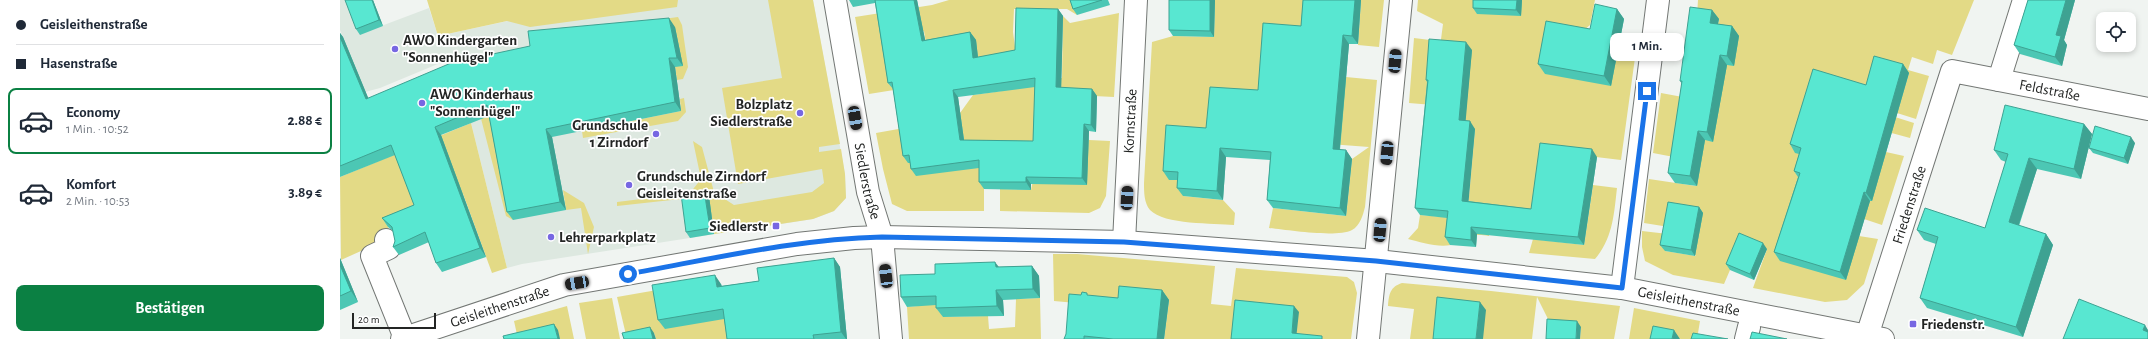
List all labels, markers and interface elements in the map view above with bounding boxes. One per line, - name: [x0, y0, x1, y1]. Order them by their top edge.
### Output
- map controls: [2096, 12, 2136, 52]
- button: locate: [2096, 12, 2136, 52]
- text: Geisleithenstraße: [40, 17, 148, 32]
- place label: AWO Kindergarten "Sonnenhügel": [403, 33, 517, 65]
- callout: 1 Min.: [1610, 33, 1684, 61]
- text: 1 Min.: [1632, 40, 1662, 53]
- marker: AWO Kindergarten "Sonnenhügel": [390, 44, 400, 54]
- car: [1388, 49, 1402, 73]
- text: Hasenstraße: [40, 56, 117, 71]
- street label: Feldstraße: [2018, 77, 2081, 103]
- route end: [1638, 82, 1656, 100]
- place label: AWO Kinderhaus "Sonnenhügel": [430, 87, 533, 119]
- street label: Kornstraße: [1121, 88, 1139, 154]
- place label: Bolzplatz Siedlerstraße: [710, 97, 792, 129]
- marker: AWO Kinderhaus "Sonnenhügel": [417, 98, 427, 108]
- icon: car: [18, 103, 54, 139]
- text: Economy: [66, 105, 120, 120]
- car: [847, 105, 863, 131]
- marker: Bolzplatz Siedlerstraße: [795, 108, 805, 118]
- text: 2.88 €: [287, 113, 322, 128]
- place label: Grundschule 1 Zirndorf: [572, 118, 649, 150]
- text: 1 Min. · 10:52: [66, 123, 129, 136]
- marker: Grundschule 1 Zirndorf: [651, 129, 661, 139]
- car: [1380, 141, 1394, 165]
- street label: Siedlerstraße: [852, 142, 884, 221]
- street label: Friedenstraße: [1890, 164, 1929, 246]
- place label: Grundschule Zirndorf Geisleitenstraße: [637, 169, 767, 201]
- icon: car: [18, 175, 54, 211]
- text: Komfort: [66, 177, 116, 192]
- marker: Grundschule Zirndorf Geisleitenstraße: [624, 180, 634, 190]
- text: 3.89 €: [288, 185, 322, 200]
- car: [1120, 186, 1134, 210]
- text: 2 Min. · 10:53: [66, 195, 130, 208]
- car: [1373, 218, 1387, 242]
- place label: Siedlerstr: [709, 219, 769, 234]
- marker: Siedlerstr: [771, 221, 781, 231]
- place label: Lehrerparkplatz: [559, 230, 656, 245]
- marker: Lehrerparkplatz: [546, 232, 556, 242]
- car: [879, 263, 893, 289]
- route start: [619, 265, 637, 283]
- car: [564, 275, 590, 291]
- street label: Geisleithenstraße: [448, 283, 551, 330]
- street label: Geisleithenstraße: [1637, 284, 1741, 318]
- button: Bestätigen: [16, 285, 324, 331]
- scale bar: [352, 311, 436, 330]
- text: 20 m: [358, 314, 379, 325]
- place label: Friedenstr.: [1921, 317, 1985, 332]
- marker: Friedenstr.: [1908, 319, 1918, 329]

